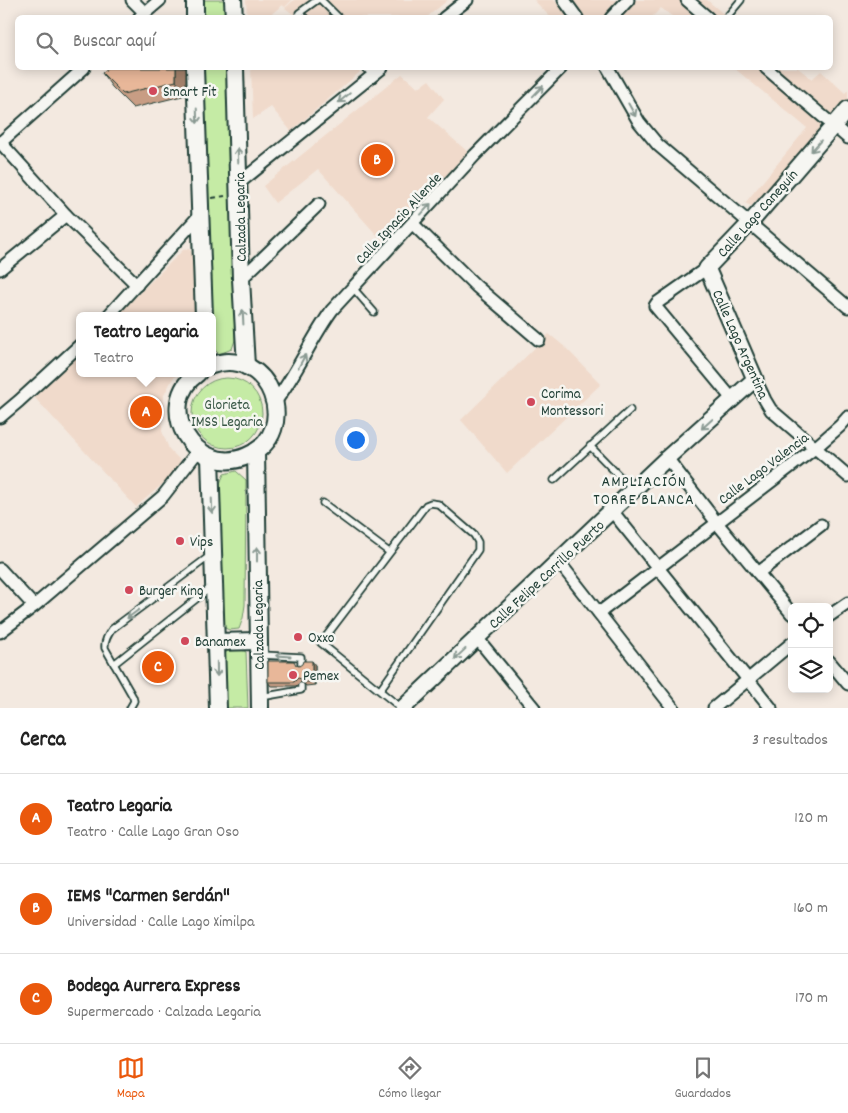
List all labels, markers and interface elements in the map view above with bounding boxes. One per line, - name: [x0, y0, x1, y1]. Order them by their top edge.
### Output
- search box: [15, 15, 833, 70]
- icon: search: [33, 29, 61, 57]
- text: Buscar aquí: [73, 29, 155, 56]
- place label: Smart Fit: [163, 82, 217, 104]
- marker: Smart Fit: [147, 85, 159, 97]
- one-way arrow: [532, 85, 544, 97]
- one-way arrow: [338, 93, 351, 104]
- one-way arrow: [628, 102, 637, 117]
- one-way arrow: [192, 108, 201, 124]
- one-way arrow: [811, 139, 822, 152]
- pin: B: [361, 141, 393, 179]
- one-way arrow: [234, 147, 243, 163]
- street label: Calle Lago Caneguín: [713, 165, 804, 263]
- street label: Calle Ignacio Allende: [351, 168, 448, 270]
- street label: Calzada Legaria: [230, 171, 254, 262]
- one-way arrow: [420, 203, 432, 216]
- street label: Calle Lago Argentina: [705, 287, 774, 404]
- one-way arrow: [239, 310, 248, 326]
- popup: [76, 312, 216, 377]
- text: Teatro Legaria: [94, 320, 198, 347]
- text: Teatro: [94, 347, 134, 370]
- one-way arrow: [297, 354, 307, 369]
- place label: Corima Montessori: [541, 384, 603, 423]
- pin: A: [130, 393, 162, 431]
- park label: Glorieta IMSS Legaria: [191, 395, 264, 434]
- marker: Corima Montessori: [525, 396, 537, 408]
- one-way arrow: [700, 418, 713, 430]
- your location: [343, 427, 369, 453]
- street label: Calle Lago Valencia: [714, 428, 815, 511]
- district label: AMPLIACIÓN TORRE BLANCA: [593, 471, 695, 512]
- one-way arrow: [207, 498, 217, 514]
- street label: Calle Felipe Carrillo Puerto: [484, 516, 610, 635]
- place label: Vips: [190, 532, 213, 554]
- marker: Vips: [174, 535, 186, 547]
- one-way arrow: [252, 547, 262, 563]
- street label: Calzada Legaria: [248, 579, 272, 670]
- place label: Burger King: [139, 581, 204, 603]
- marker: Burger King: [123, 584, 135, 596]
- map controls: [788, 603, 833, 693]
- button: locate: [788, 603, 833, 648]
- one-way arrow: [127, 608, 140, 619]
- place label: Oxxo: [308, 628, 335, 650]
- marker: Oxxo: [292, 631, 304, 643]
- place label: Banamex: [195, 632, 246, 654]
- marker: Banamex: [179, 635, 191, 647]
- pin: C: [142, 648, 174, 686]
- one-way arrow: [453, 648, 466, 660]
- button: layers: [788, 648, 833, 693]
- one-way arrow: [276, 651, 292, 661]
- one-way arrow: [212, 660, 222, 676]
- place label: Pemex: [303, 666, 339, 688]
- marker: Pemex: [287, 669, 299, 681]
- text: Cerca: [20, 726, 66, 756]
- text: 3 resultados: [752, 729, 828, 752]
- text: Teatro Legaria: [67, 794, 172, 821]
- text: A: [32, 807, 40, 830]
- text: 120 m: [794, 807, 828, 830]
- text: Teatro · Calle Lago Gran Oso: [67, 821, 239, 844]
- text: IEMS "Carmen Serdán": [67, 884, 230, 911]
- text: B: [32, 897, 40, 920]
- text: 160 m: [793, 897, 828, 920]
- text: Universidad · Calle Lago Ximilpa: [67, 911, 255, 934]
- text: Bodega Aurrera Express: [67, 974, 241, 1001]
- text: C: [32, 987, 40, 1010]
- text: 170 m: [795, 987, 828, 1010]
- text: Supermercado · Calzada Legaria: [67, 1001, 261, 1024]
- tab: Mapa: [117, 1054, 145, 1104]
- tab: Cómo llegar: [378, 1054, 441, 1104]
- tab: Guardados: [675, 1054, 731, 1104]

